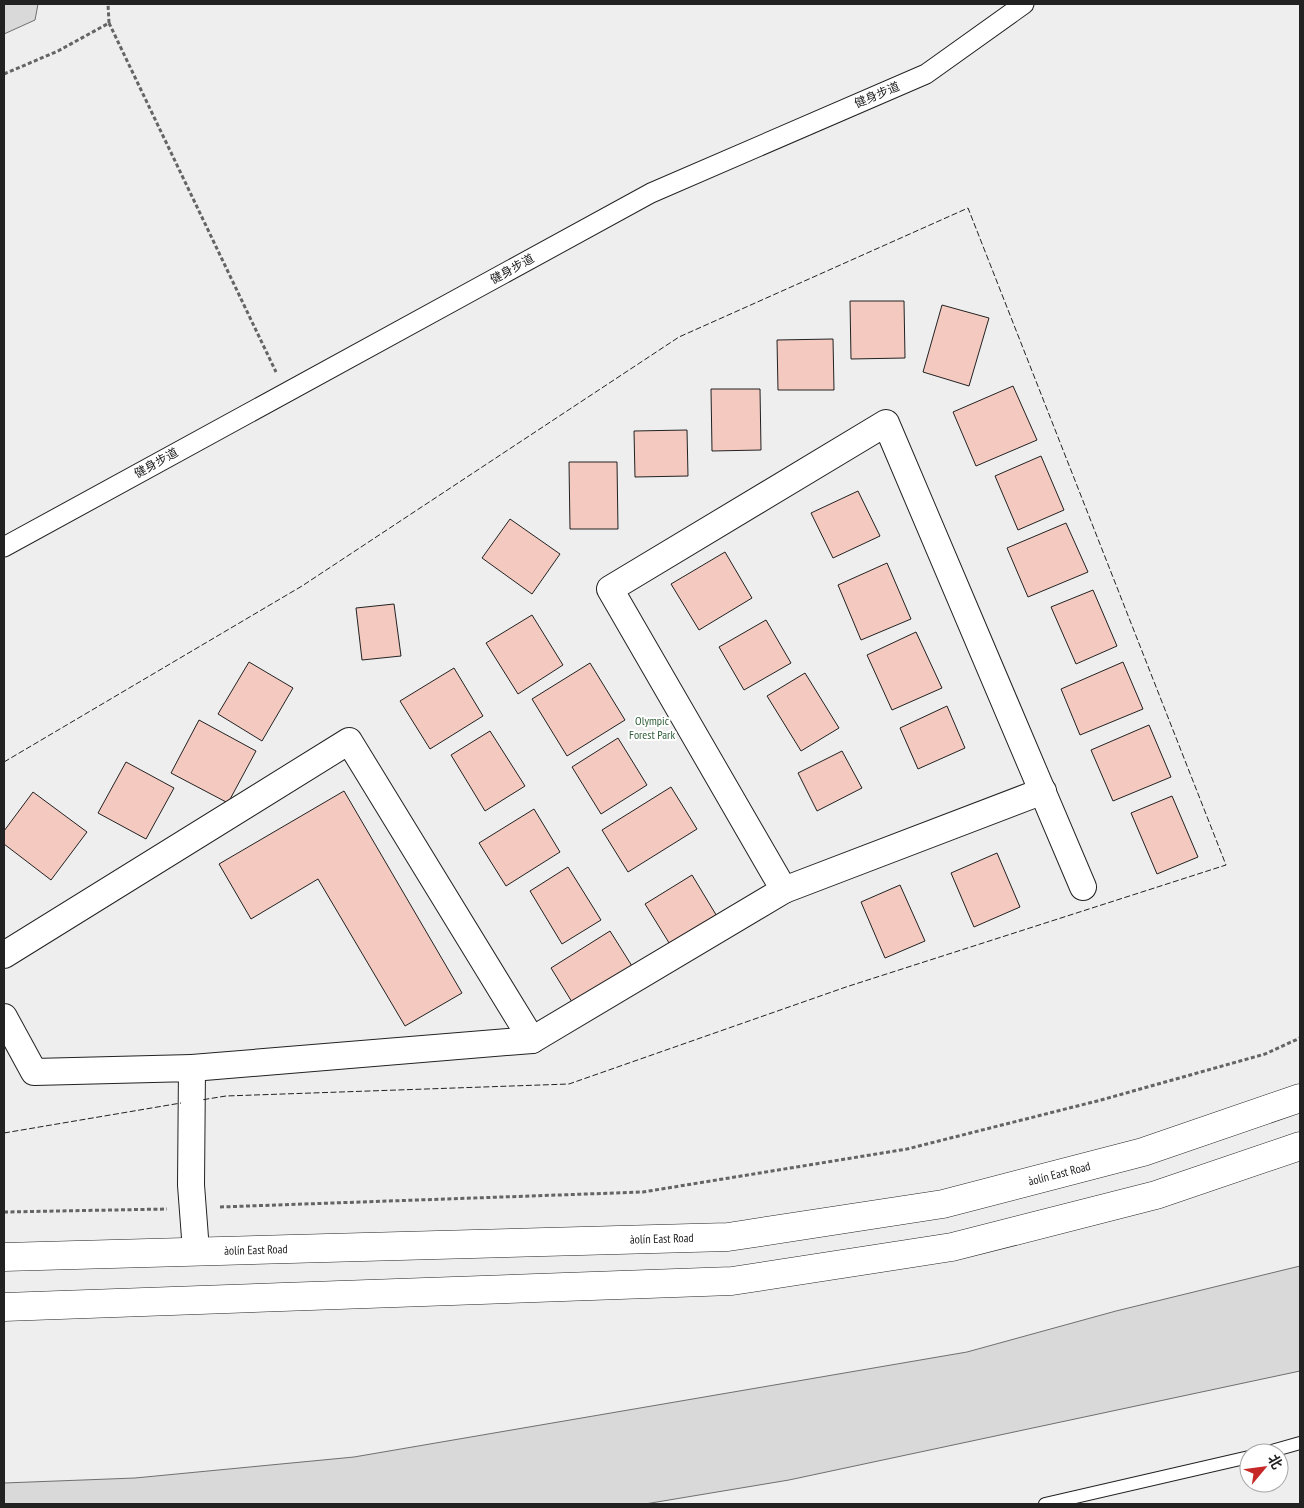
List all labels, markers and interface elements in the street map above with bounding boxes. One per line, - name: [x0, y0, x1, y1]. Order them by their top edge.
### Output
- street label: 健身步道: [852, 78, 902, 111]
- street label: 健身步道: [487, 250, 536, 287]
- street label: 健身步道: [131, 444, 180, 481]
- park label: Olympic Forest Park: [629, 713, 675, 742]
- street label: àolín East Road: [1027, 1158, 1092, 1189]
- street label: àolín East Road: [630, 1230, 694, 1247]
- street label: àolín East Road: [224, 1241, 288, 1258]
- north arrow: [1239, 1443, 1289, 1493]
- text: 北: [1264, 1451, 1287, 1472]

